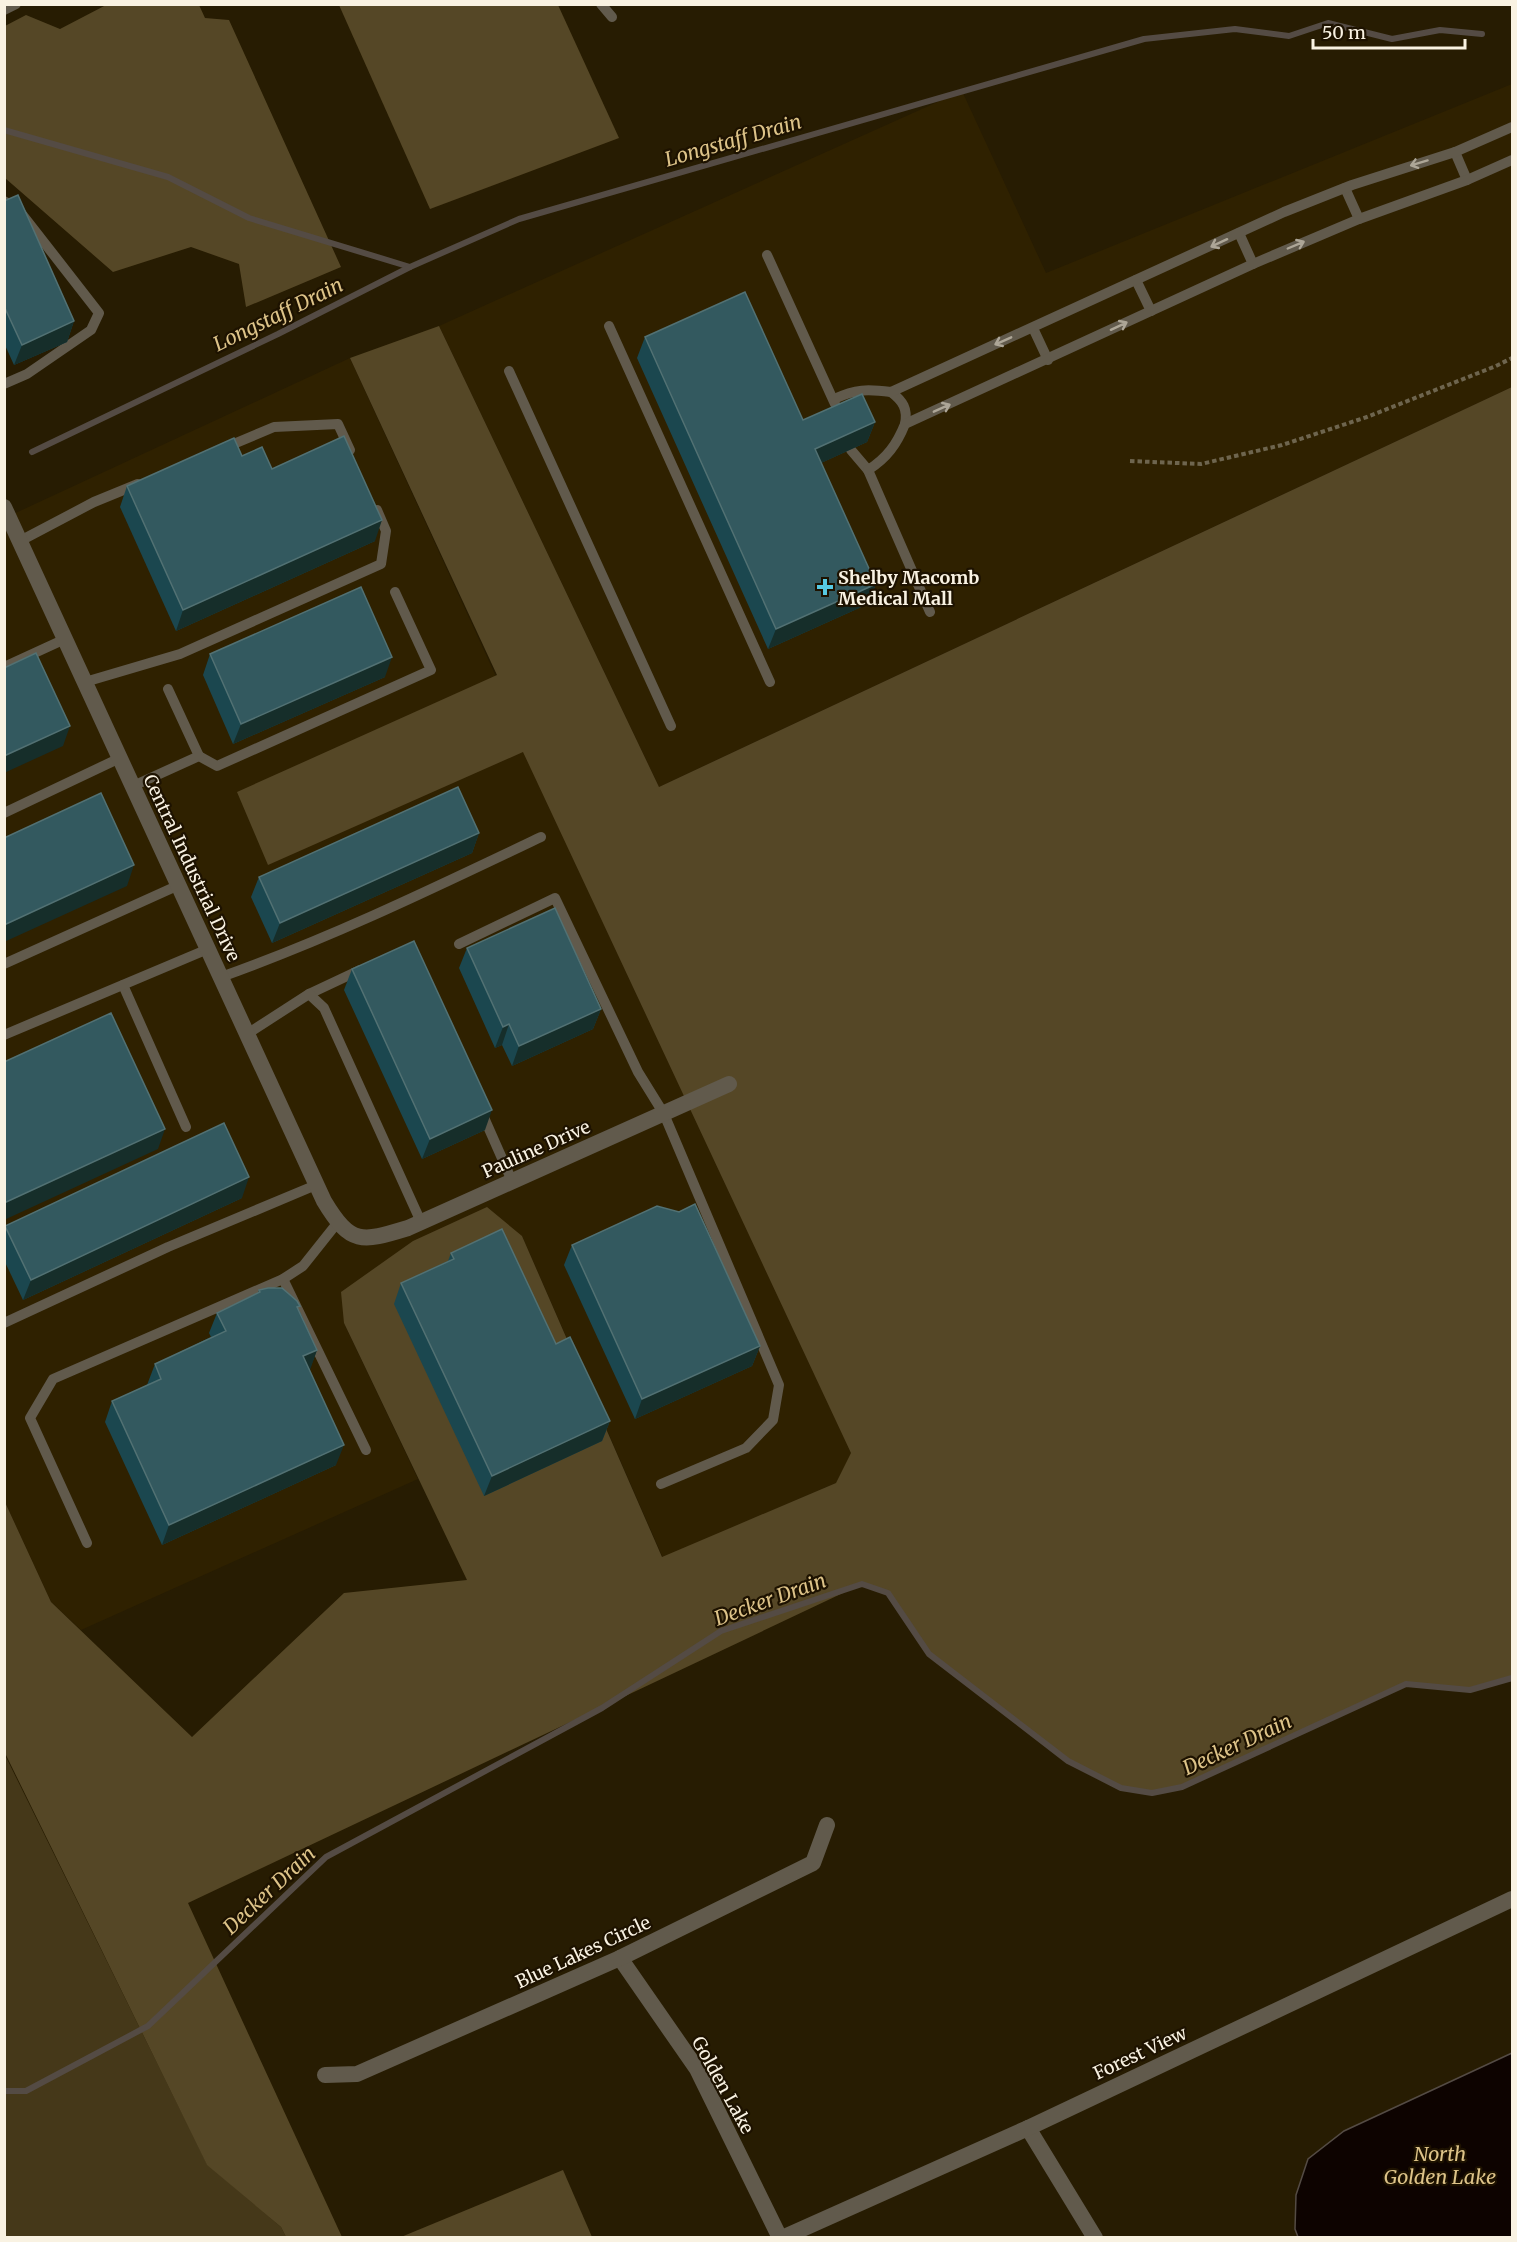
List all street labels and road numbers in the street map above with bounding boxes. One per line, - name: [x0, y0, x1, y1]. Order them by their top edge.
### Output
- street label: Central Industrial Drive: [138, 771, 246, 965]
- street label: Pauline Drive: [478, 1115, 594, 1183]
- street label: Blue Lakes Circle: [512, 1911, 654, 1993]
- street label: Forest View: [1090, 2021, 1191, 2085]
- street label: Golden Lake: [687, 2032, 759, 2138]

